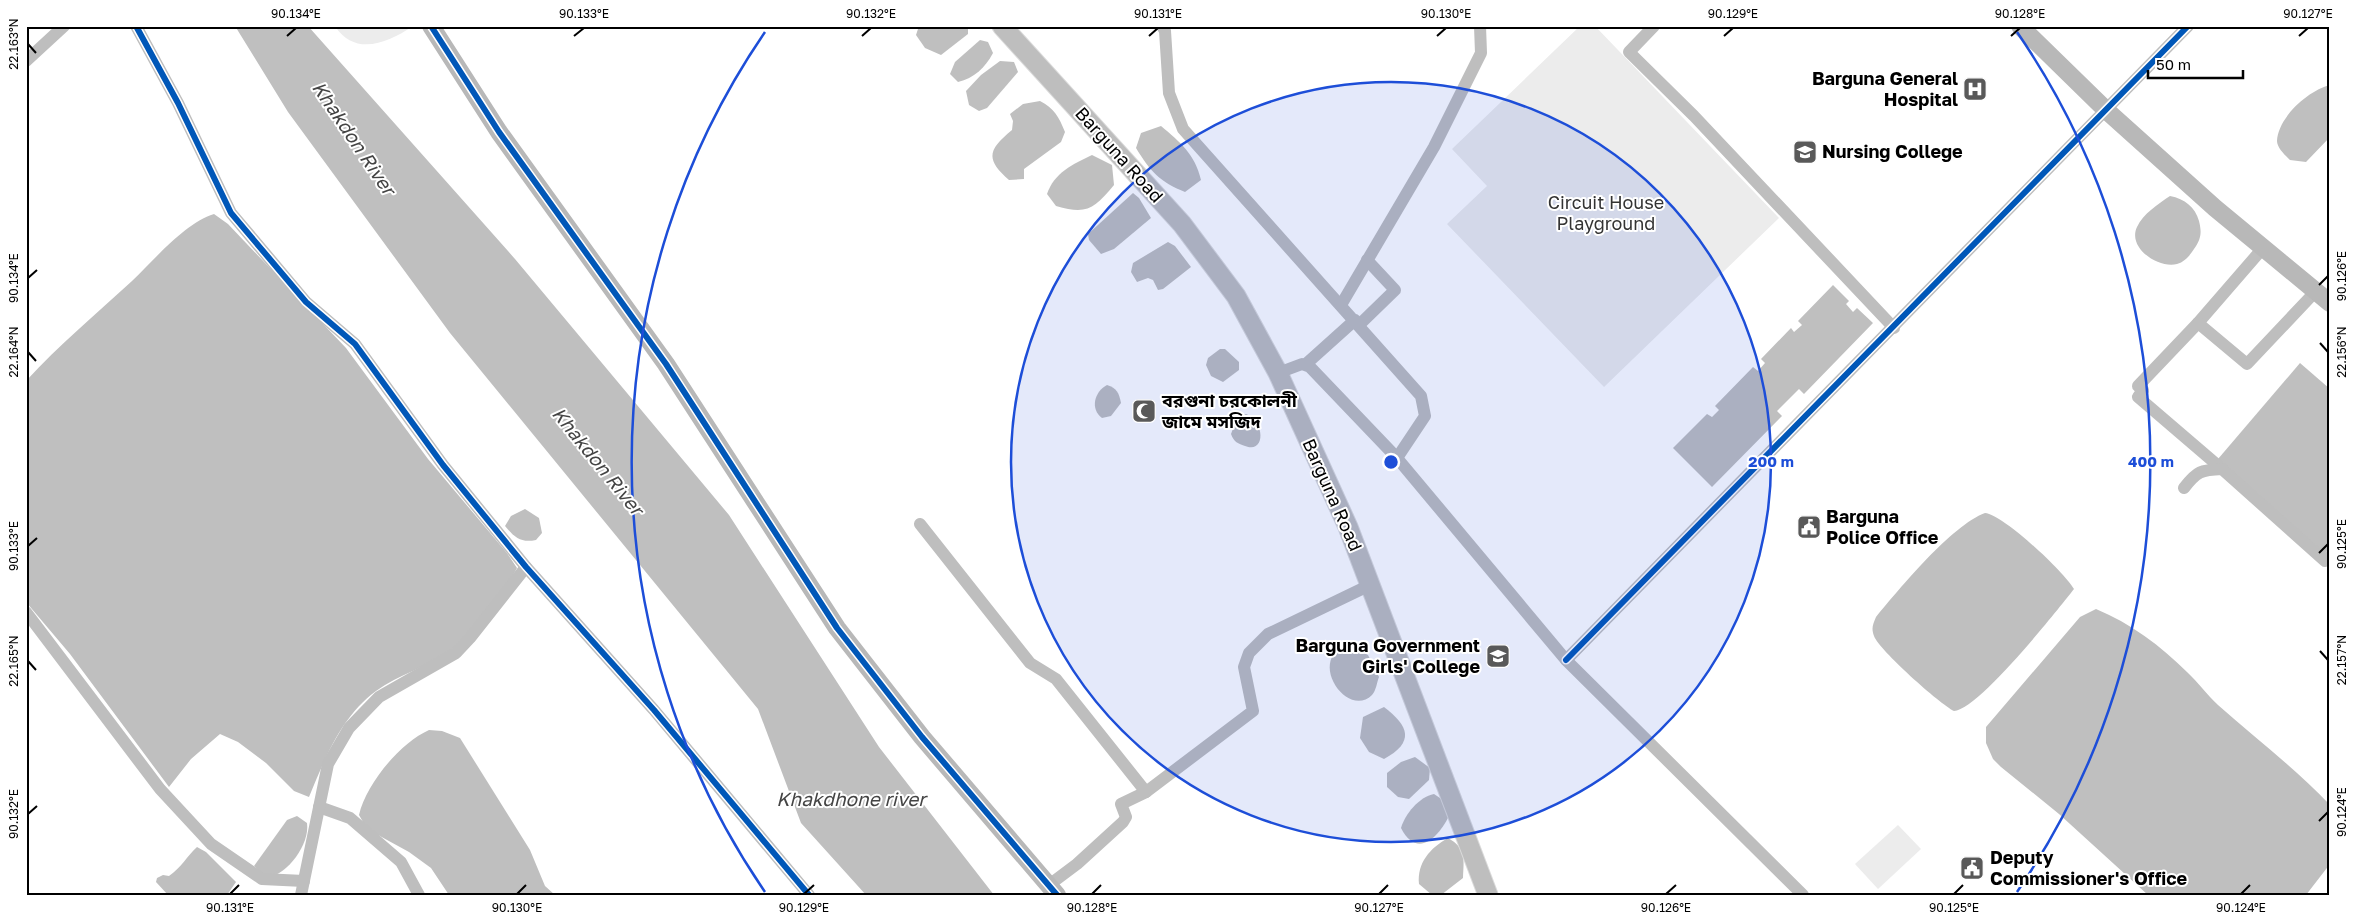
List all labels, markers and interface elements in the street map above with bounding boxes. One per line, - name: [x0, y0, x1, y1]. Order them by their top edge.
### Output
- text: 90.134°E: [271, 6, 321, 21]
- text: 90.133°E: [559, 6, 609, 21]
- text: 90.132°E: [846, 6, 896, 21]
- text: 90.131°E: [1134, 6, 1182, 21]
- text: 90.130°E: [1421, 6, 1471, 21]
- text: 90.129°E: [1708, 6, 1758, 21]
- text: 90.128°E: [1995, 6, 2045, 21]
- text: 90.127°E: [2283, 6, 2333, 21]
- text: 22.163°N: [6, 18, 21, 70]
- scale bar: [2148, 48, 2244, 80]
- text: 50 m: [2156, 55, 2191, 73]
- place label: Barguna General Hospital: [1812, 67, 1958, 110]
- hospital icon: Barguna General Hospital: [1962, 76, 1988, 102]
- water label: Khakdon River: [308, 77, 402, 201]
- street label: Barguna Road: [1071, 102, 1168, 207]
- school or university icon: Nursing College: [1792, 139, 1818, 165]
- place label: Nursing College: [1822, 140, 1963, 162]
- park label: Circuit House Playground: [1548, 191, 1664, 234]
- text: 90.126°E: [2334, 251, 2349, 301]
- text: 90.134°E: [6, 253, 21, 303]
- text: 22.164°N: [6, 326, 21, 378]
- text: 22.156°N: [2334, 326, 2349, 378]
- place label: বরগুনা চরকোলনী জামে মসজিদ: [1161, 389, 1298, 432]
- mosque icon: বরগুনা চরকোলনী জামে মসজিদ: [1131, 398, 1157, 424]
- water label: Khakdon River: [548, 402, 651, 521]
- street label: Barguna Road: [1298, 435, 1368, 554]
- text: 200 m: [1748, 452, 1794, 470]
- text: 400 m: [2128, 452, 2174, 470]
- centre of rings: [1382, 453, 1400, 471]
- place label: Barguna Police Office: [1826, 505, 1939, 548]
- public building icon: Barguna Police Office: [1796, 514, 1822, 540]
- text: 90.125°E: [2334, 519, 2349, 569]
- text: 90.133°E: [6, 521, 21, 571]
- place label: Barguna Government Girls' College: [1295, 634, 1480, 677]
- text: 22.165°N: [6, 635, 21, 687]
- text: 22.157°N: [2334, 635, 2349, 685]
- school or university icon: Barguna Government Girls' College: [1485, 643, 1511, 669]
- water label: Khakdhone river: [776, 787, 928, 810]
- text: 90.124°E: [2334, 787, 2349, 837]
- text: 90.132°E: [6, 789, 21, 839]
- place label: Deputy Commissioner's Office: [1990, 846, 2188, 889]
- public building icon: Deputy Commissioner's Office: [1959, 855, 1985, 881]
- text: 90.131°E: [206, 900, 254, 915]
- text: 90.130°E: [492, 900, 542, 915]
- text: 90.129°E: [779, 900, 829, 915]
- text: 90.128°E: [1067, 900, 1117, 915]
- text: 90.127°E: [1354, 900, 1404, 915]
- text: 90.126°E: [1641, 900, 1691, 915]
- text: 90.125°E: [1929, 900, 1979, 915]
- text: 90.124°E: [2216, 900, 2266, 915]

